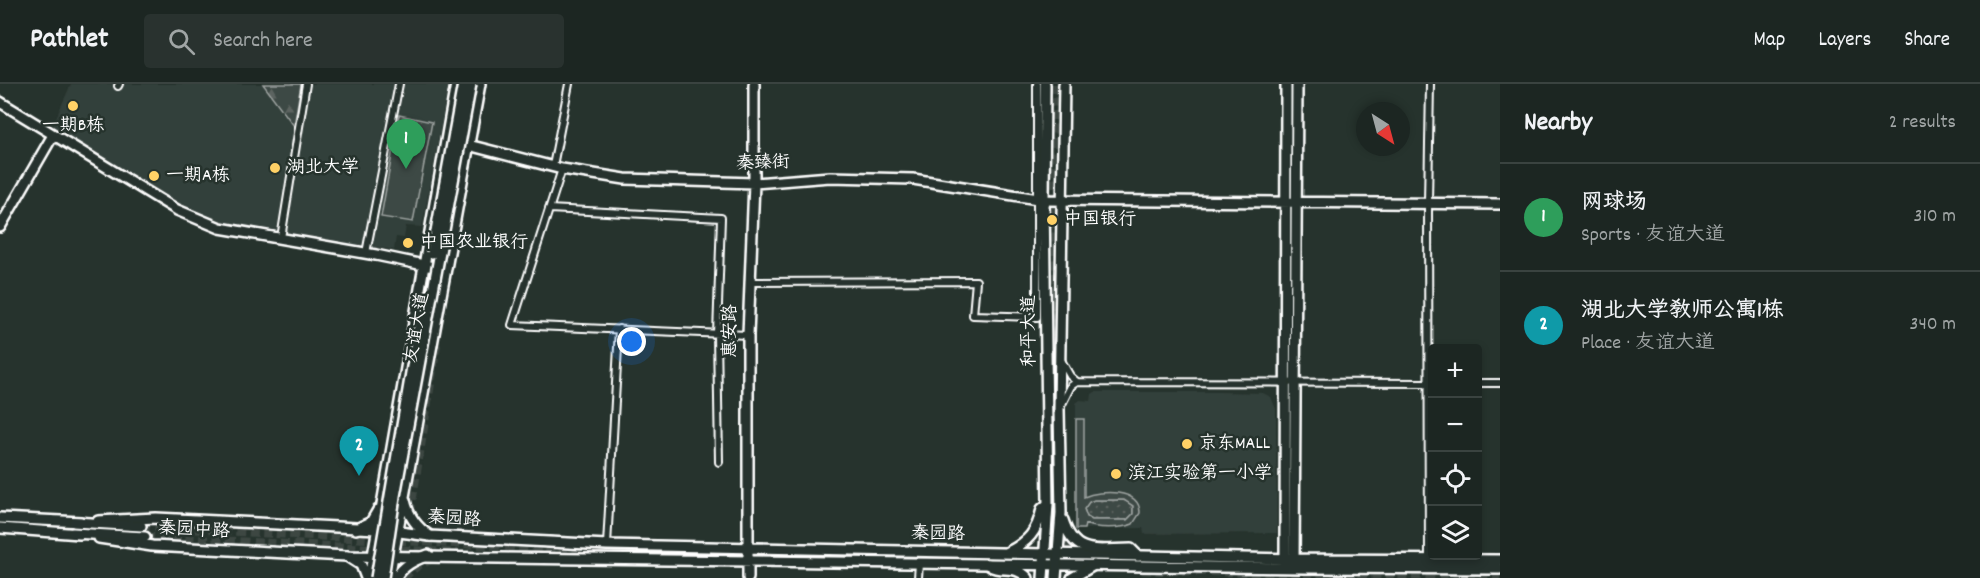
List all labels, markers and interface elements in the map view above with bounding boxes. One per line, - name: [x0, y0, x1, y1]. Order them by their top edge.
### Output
- search box: [144, 14, 564, 68]
- text: Pathlet: [30, 21, 108, 61]
- icon: search: [165, 25, 198, 58]
- text: Search here: [213, 26, 313, 57]
- text: Map: [1754, 26, 1785, 56]
- text: Layers: [1818, 26, 1871, 56]
- text: Share: [1904, 26, 1950, 56]
- marker: 一期B栋: [66, 99, 80, 113]
- north arrow: [1356, 102, 1410, 156]
- text: Nearby: [1524, 105, 1592, 142]
- text: 2 results: [1889, 109, 1956, 137]
- place label: 一期B栋: [42, 114, 104, 139]
- pin: 1: [386, 120, 426, 169]
- street label: 秦臻街: [736, 151, 790, 177]
- place label: 湖北大学: [287, 156, 359, 181]
- marker: 湖北大学: [268, 161, 282, 175]
- place label: 一期A栋: [166, 164, 230, 189]
- marker: 一期A栋: [147, 169, 161, 183]
- text: 网球场: [1581, 188, 1647, 219]
- text: 1: [1541, 203, 1546, 231]
- text: 310 m: [1914, 203, 1956, 231]
- place label: 中国银行: [1064, 208, 1136, 233]
- marker: 中国银行: [1045, 213, 1059, 227]
- text: Sports · 友谊大道: [1581, 222, 1725, 250]
- place label: 中国农业银行: [420, 231, 528, 256]
- marker: 中国农业银行: [401, 236, 415, 250]
- street label: 友谊大道: [399, 290, 437, 366]
- street label: 和平大道: [1018, 295, 1043, 367]
- text: 湖北大学教师公寓1栋: [1581, 296, 1784, 327]
- street label: 惠安路: [719, 304, 744, 358]
- text: 2: [1539, 311, 1548, 339]
- text: 340 m: [1910, 311, 1956, 339]
- your location: [617, 327, 646, 356]
- text: Place · 友谊大道: [1581, 330, 1715, 358]
- map controls: [1428, 344, 1482, 560]
- button: +: [1428, 344, 1482, 398]
- button: −: [1428, 398, 1482, 452]
- pin: 2: [340, 426, 378, 476]
- place label: 京东MALL: [1199, 432, 1271, 457]
- marker: 京东MALL: [1180, 437, 1194, 451]
- button: locate: [1428, 452, 1482, 506]
- place label: 滨江实验第一小学: [1128, 462, 1272, 487]
- marker: 滨江实验第一小学: [1109, 467, 1123, 481]
- street label: 秦园路: [426, 506, 482, 534]
- button: layers: [1428, 506, 1482, 560]
- street label: 秦园中路: [157, 517, 231, 545]
- street label: 秦园路: [911, 522, 965, 548]

